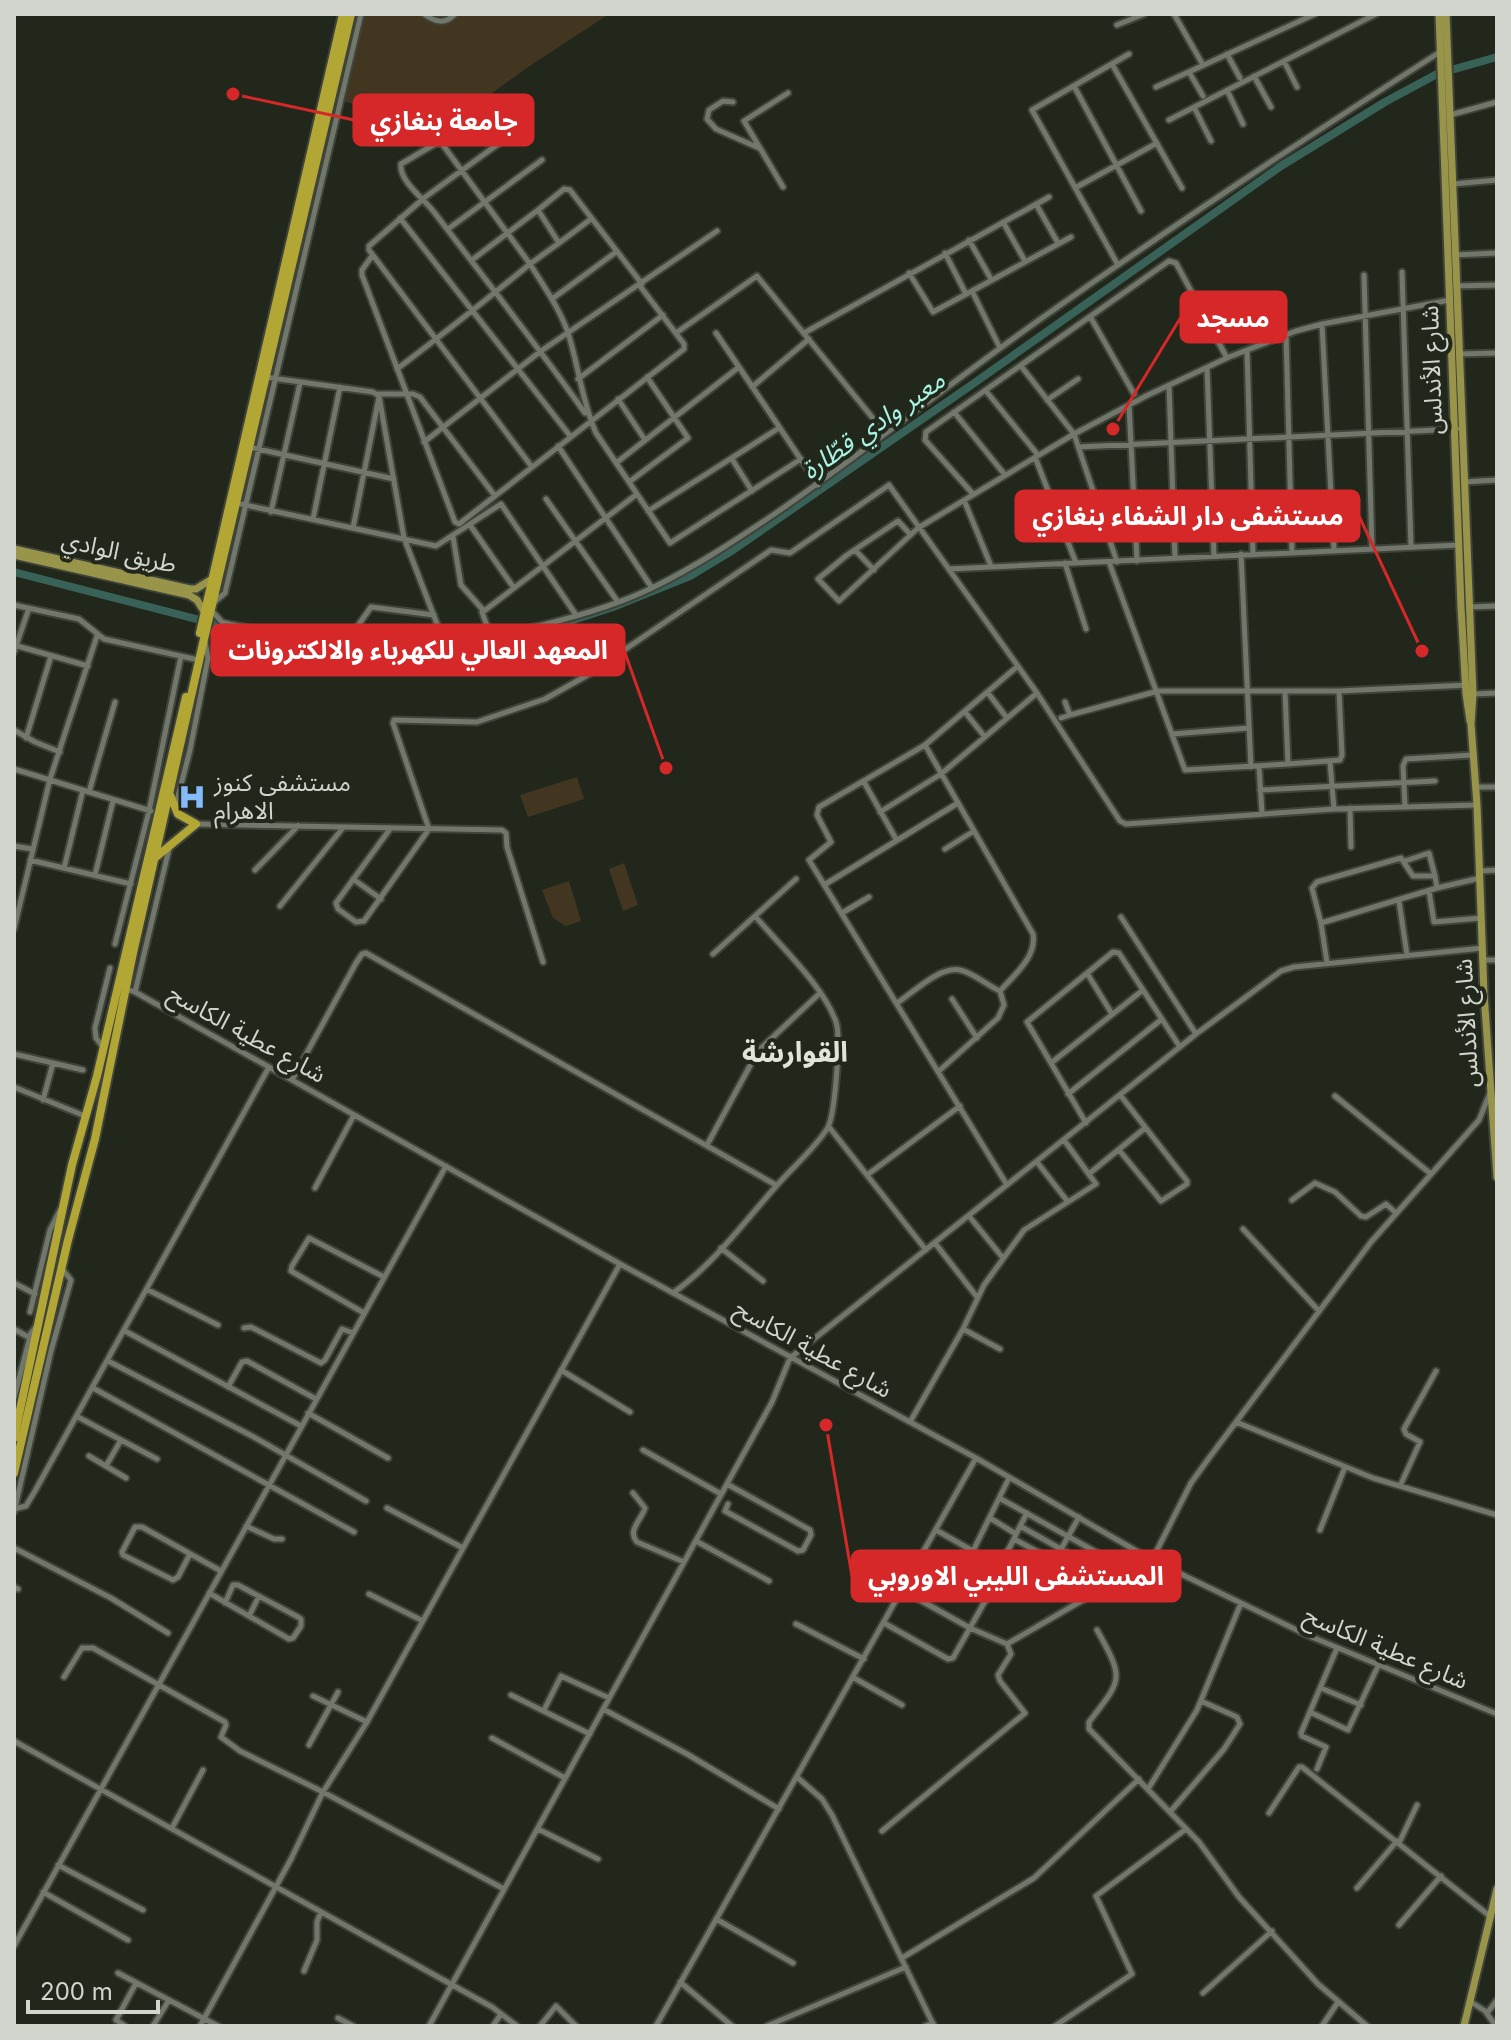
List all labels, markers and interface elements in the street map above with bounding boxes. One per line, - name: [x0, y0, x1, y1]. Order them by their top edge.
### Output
- callout: جامعة بنغازي: [354, 95, 533, 145]
- text: جامعة بنغازي: [370, 105, 518, 142]
- callout: مسجد: [1181, 292, 1286, 342]
- text: مسجد: [1196, 302, 1270, 333]
- street label: شارع الأندلس: [1415, 305, 1451, 435]
- water label: معبر وادي قطّارة: [795, 364, 953, 490]
- callout: مستشفى دار الشفاء بنغازي: [1016, 491, 1359, 541]
- text: مستشفى دار الشفاء بنغازي: [1032, 500, 1344, 537]
- street label: طريق الوادي: [58, 524, 179, 583]
- callout: المعهد العالي للكهرباء والالكترونات: [212, 625, 624, 675]
- text: المعهد العالي للكهرباء والالكترونات: [228, 634, 608, 671]
- place label: مستشفى كنوز الاهرام: [213, 768, 351, 829]
- hospital icon: مستشفى كنوز الاهرام: [177, 782, 207, 812]
- street label: شارع الأندلس: [1449, 958, 1487, 1088]
- street label: شارع عطية الكاسح: [162, 978, 331, 1091]
- district label: القوارشة: [742, 1035, 848, 1069]
- street label: شارع عطية الكاسح: [728, 1293, 897, 1406]
- callout: المستشفی الليبي الاوروبي: [852, 1551, 1180, 1601]
- text: المستشفی الليبي الاوروبي: [868, 1560, 1164, 1597]
- street label: شارع عطية الكاسح: [1299, 1600, 1473, 1698]
- scale bar: [28, 1964, 158, 2014]
- text: 200 m: [40, 1977, 113, 2006]

